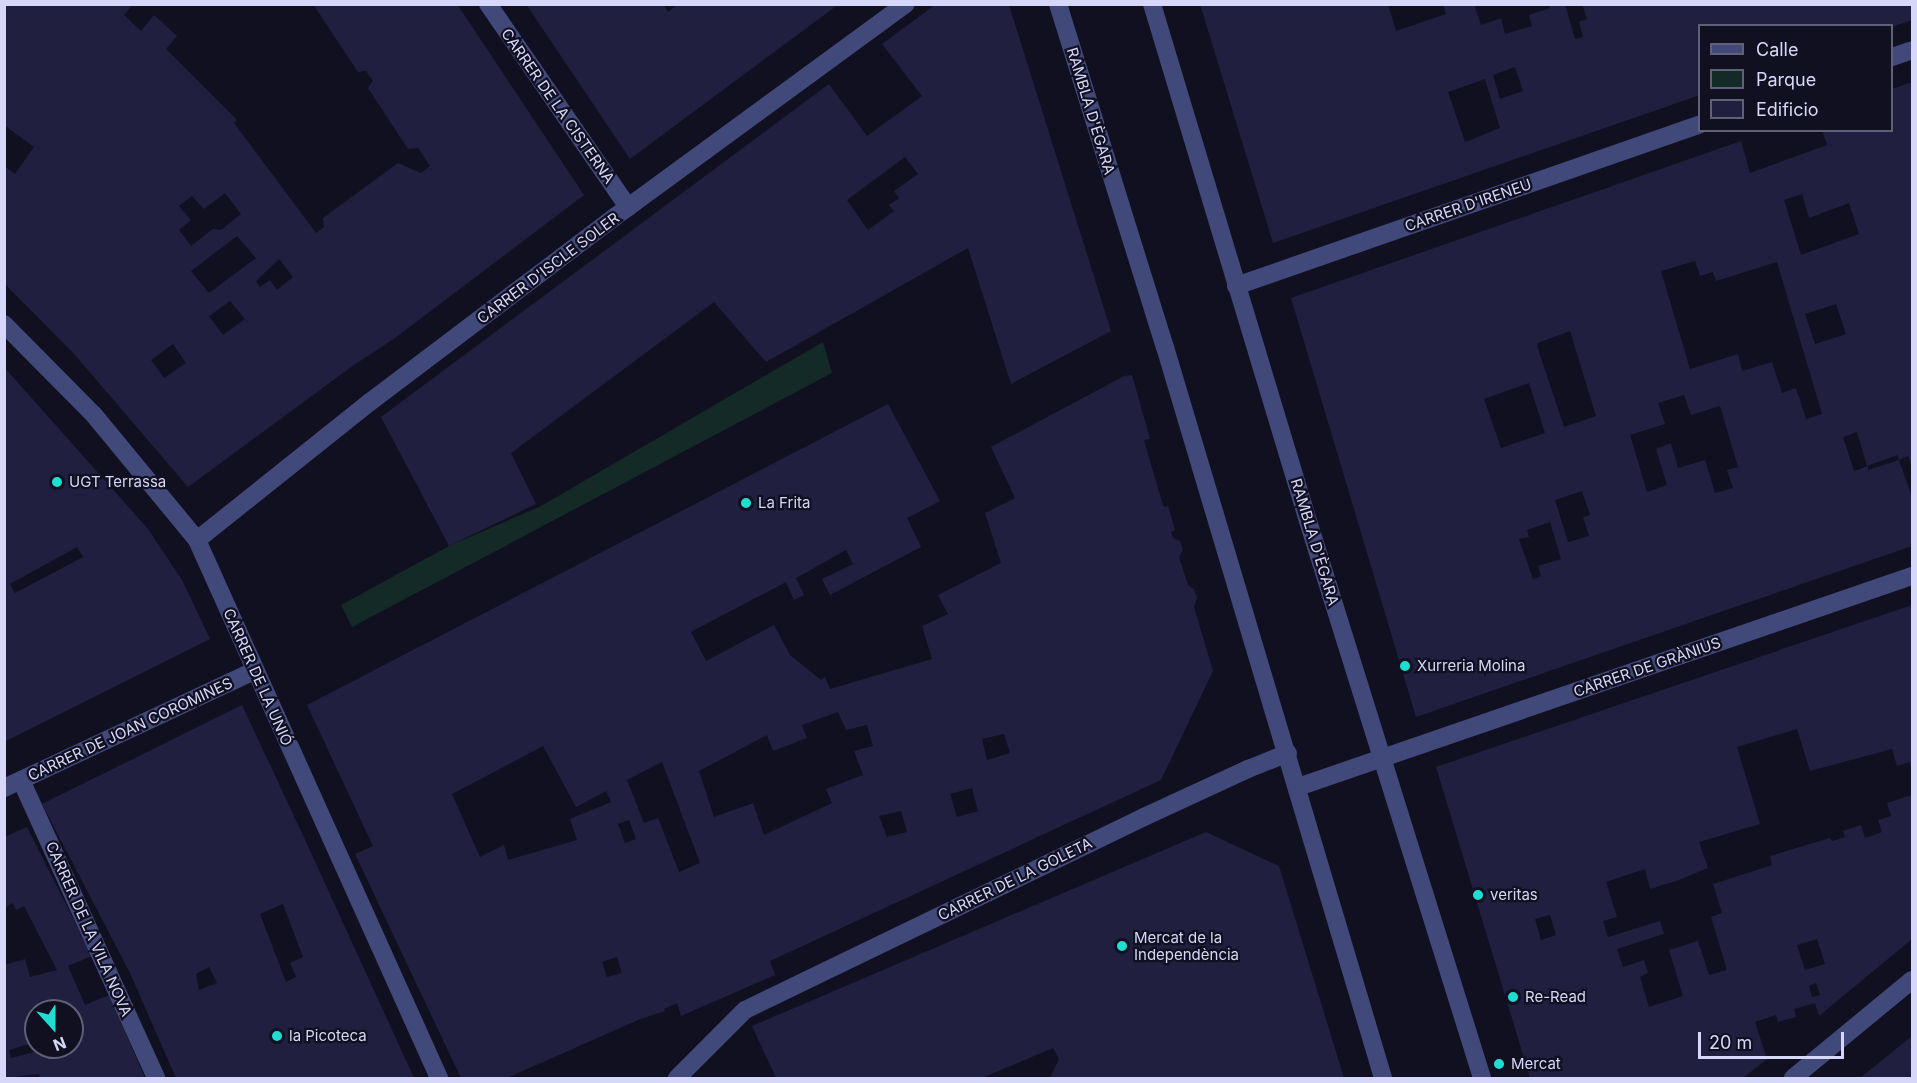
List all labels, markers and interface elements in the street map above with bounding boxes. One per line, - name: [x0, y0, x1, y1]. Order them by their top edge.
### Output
- legend: [1698, 24, 1893, 132]
- street label: CARRER DE LA CISTERNA: [498, 25, 618, 187]
- text: Calle: [1756, 39, 1798, 60]
- street label: RAMBLA D'ÈGARA: [1063, 45, 1119, 177]
- text: Parque: [1756, 69, 1816, 90]
- text: Edificio: [1756, 99, 1819, 120]
- street label: CARRER D'IRENEU: [1402, 175, 1534, 235]
- street label: CARRER D'ISCLE SOLER: [473, 209, 623, 327]
- place label: UGT Terrassa: [69, 473, 166, 491]
- marker: UGT Terrassa: [50, 475, 64, 489]
- street label: RAMBLA D'ÈGARA: [1287, 476, 1343, 608]
- place label: La Frita: [758, 494, 810, 512]
- marker: La Frita: [739, 496, 753, 510]
- street label: CARRER DE LA UNIÓ: [220, 606, 296, 748]
- street label: CARRER DE GRÀNIUS: [1571, 633, 1723, 701]
- place label: Xurreria Molina: [1417, 657, 1525, 675]
- marker: Xurreria Molina: [1398, 659, 1412, 673]
- street label: CARRER DE JOAN COROMINES: [25, 674, 235, 784]
- street label: CARRER DE LA GOLETA: [935, 834, 1095, 924]
- street label: CARRER DE LA VILA NOVA: [42, 839, 136, 1019]
- place label: veritas: [1490, 886, 1538, 904]
- marker: veritas: [1471, 888, 1485, 902]
- place label: Mercat de la Independència: [1134, 928, 1239, 963]
- marker: Mercat de la Independència: [1115, 939, 1129, 953]
- place label: Re-Read: [1525, 988, 1586, 1006]
- marker: Re-Read: [1506, 990, 1520, 1004]
- north arrow: [24, 999, 84, 1059]
- scale bar: [1701, 1020, 1846, 1058]
- place label: la Picoteca: [289, 1027, 367, 1045]
- marker: la Picoteca: [270, 1029, 284, 1043]
- text: N: [50, 1032, 69, 1055]
- text: 20 m: [1709, 1032, 1752, 1053]
- place label: Mercat: [1511, 1055, 1561, 1073]
- marker: Mercat: [1492, 1057, 1506, 1071]

